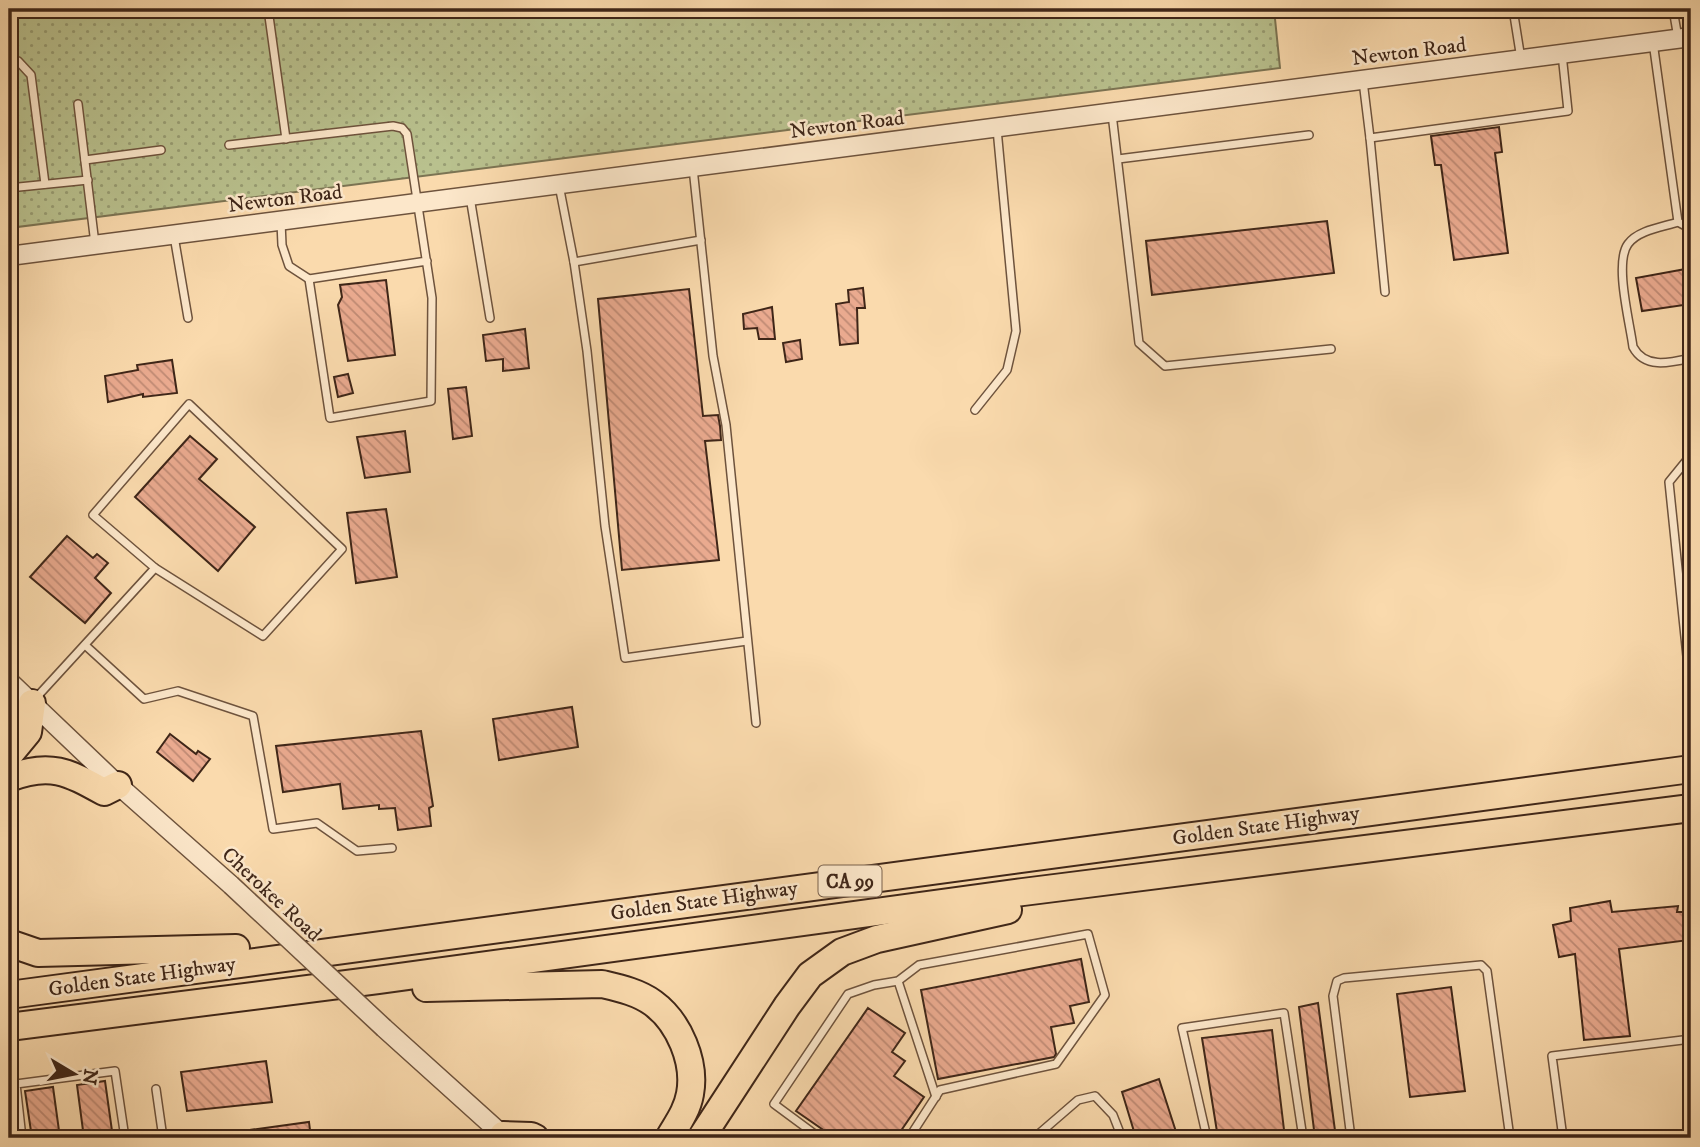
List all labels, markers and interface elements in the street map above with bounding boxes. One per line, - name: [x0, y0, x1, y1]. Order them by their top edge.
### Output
- street label: Newton Road: [1351, 32, 1468, 72]
- street label: Newton Road: [789, 105, 906, 145]
- street label: Newton Road: [227, 179, 344, 219]
- street label: Golden State Highway: [1171, 800, 1362, 852]
- street label: Cherokee Road: [216, 842, 327, 948]
- road number: CA 99: [818, 866, 882, 897]
- street label: Golden State Highway: [609, 875, 800, 927]
- street label: Golden State Highway: [47, 951, 238, 1003]
- north arrow: [38, 1038, 108, 1108]
- text: N: [77, 1067, 102, 1087]

